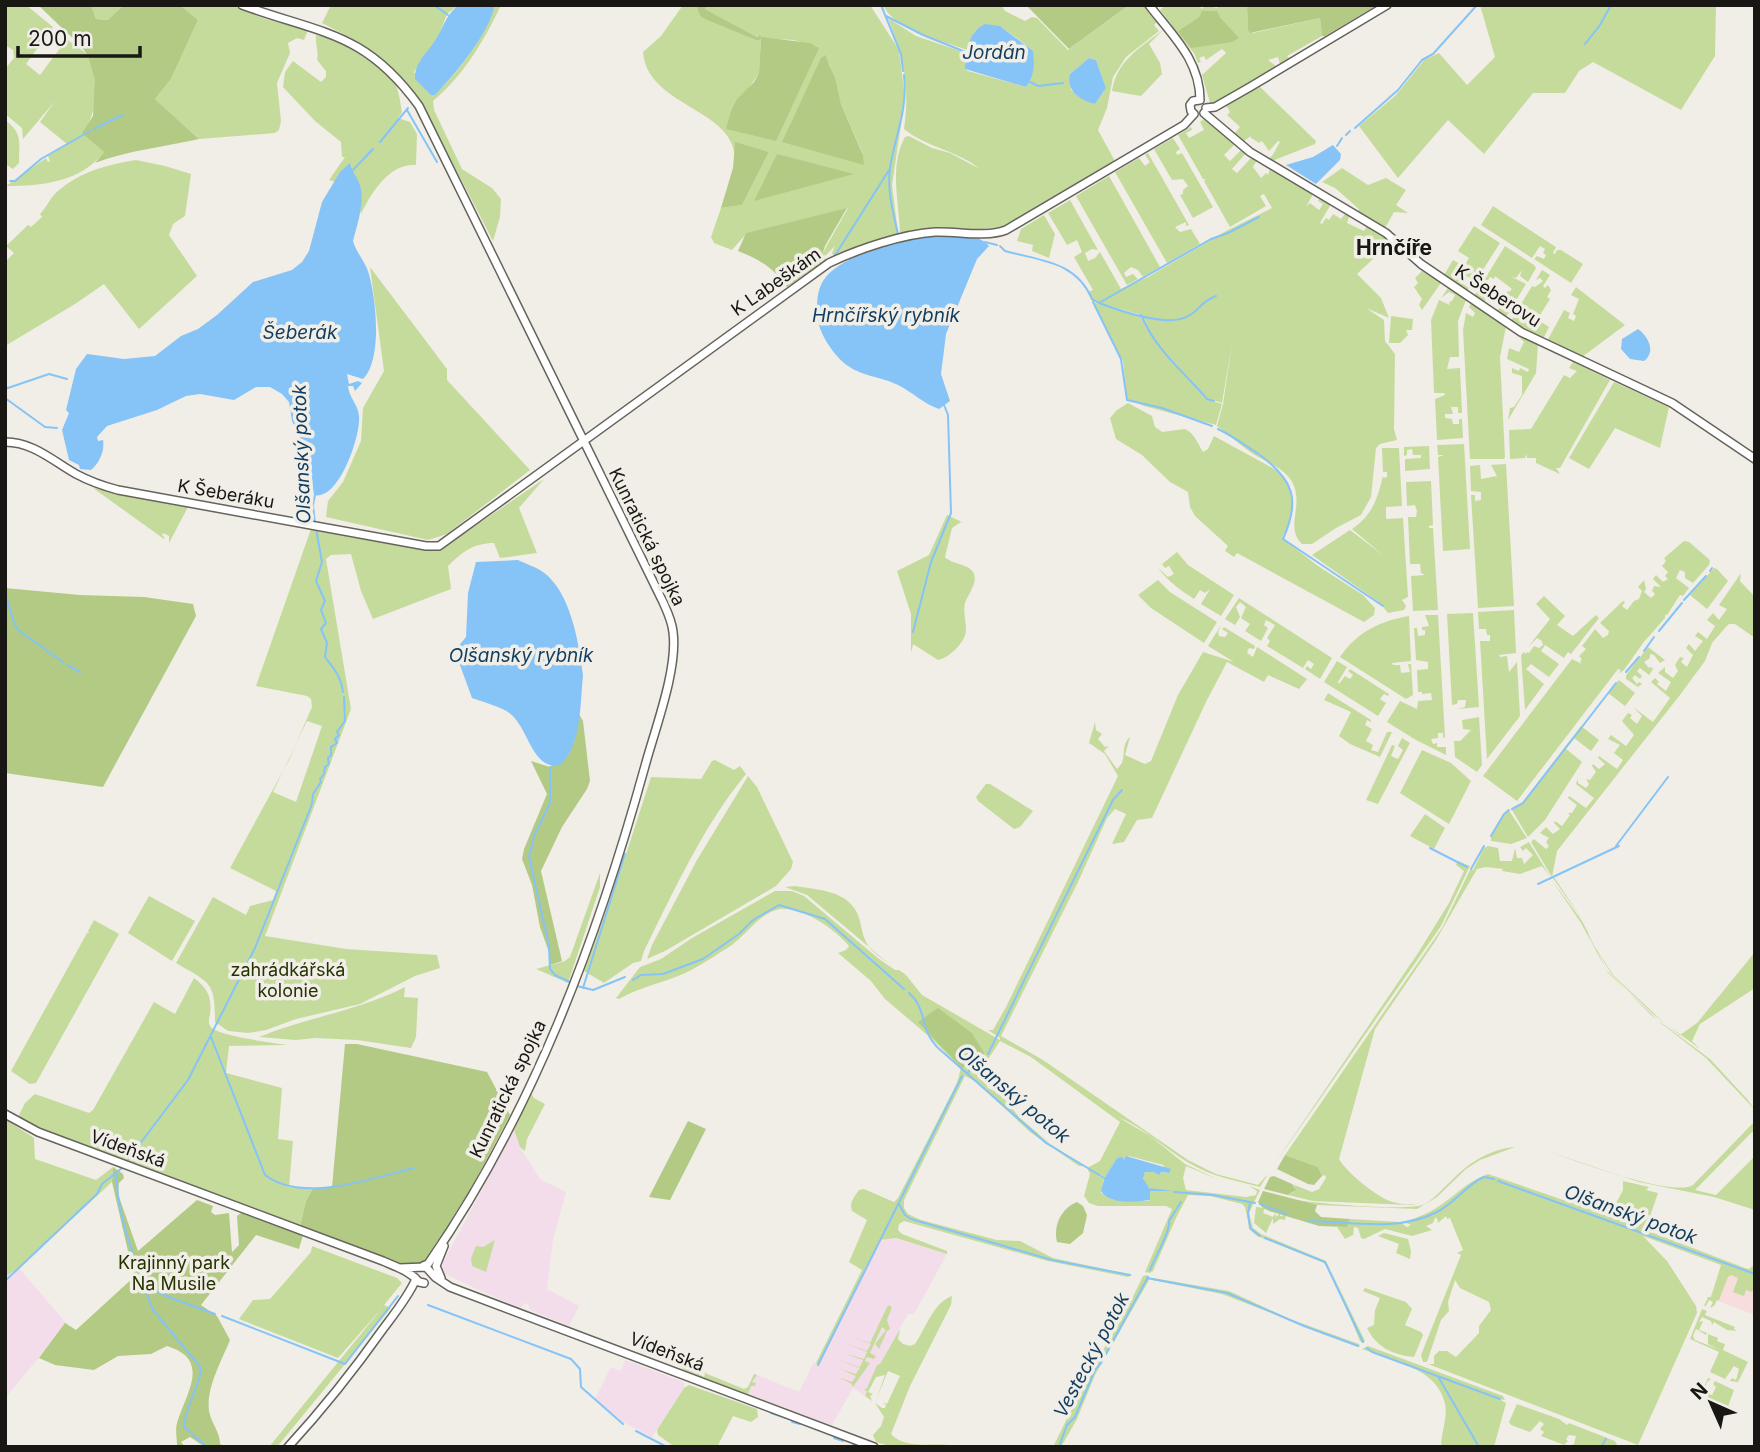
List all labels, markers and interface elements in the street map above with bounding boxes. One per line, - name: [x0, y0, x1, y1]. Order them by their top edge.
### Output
- scale bar: [18, 14, 140, 58]
- text: 200 m: [28, 26, 92, 51]
- water label: Jordán: [962, 41, 1026, 64]
- district label: Hrnčíře: [1356, 235, 1432, 260]
- street label: K Labeškám: [727, 243, 824, 320]
- street label: K Šeberovu: [1451, 259, 1546, 331]
- water label: Hrnčířský rybník: [812, 304, 961, 327]
- water label: Šeberák: [263, 321, 338, 344]
- water label: Olšanský potok: [288, 383, 315, 524]
- street label: Kunratická spojka: [605, 464, 690, 609]
- street label: K Šeberáku: [176, 474, 276, 512]
- water label: Olšanský rybník: [449, 644, 594, 667]
- park label: zahrádkářská kolonie: [231, 959, 345, 1001]
- street label: Kunratická spojka: [465, 1016, 550, 1161]
- water label: Olšanský potok: [953, 1041, 1075, 1148]
- street label: Vídeňská: [88, 1125, 169, 1172]
- water label: Olšanský potok: [1561, 1180, 1701, 1249]
- park label: Krajinný park Na Musile: [118, 1252, 230, 1294]
- water label: Vestecký potok: [1049, 1288, 1134, 1422]
- street label: Vídeňská: [627, 1328, 708, 1375]
- north arrow: [1676, 1368, 1746, 1438]
- text: N: [1686, 1378, 1713, 1405]

